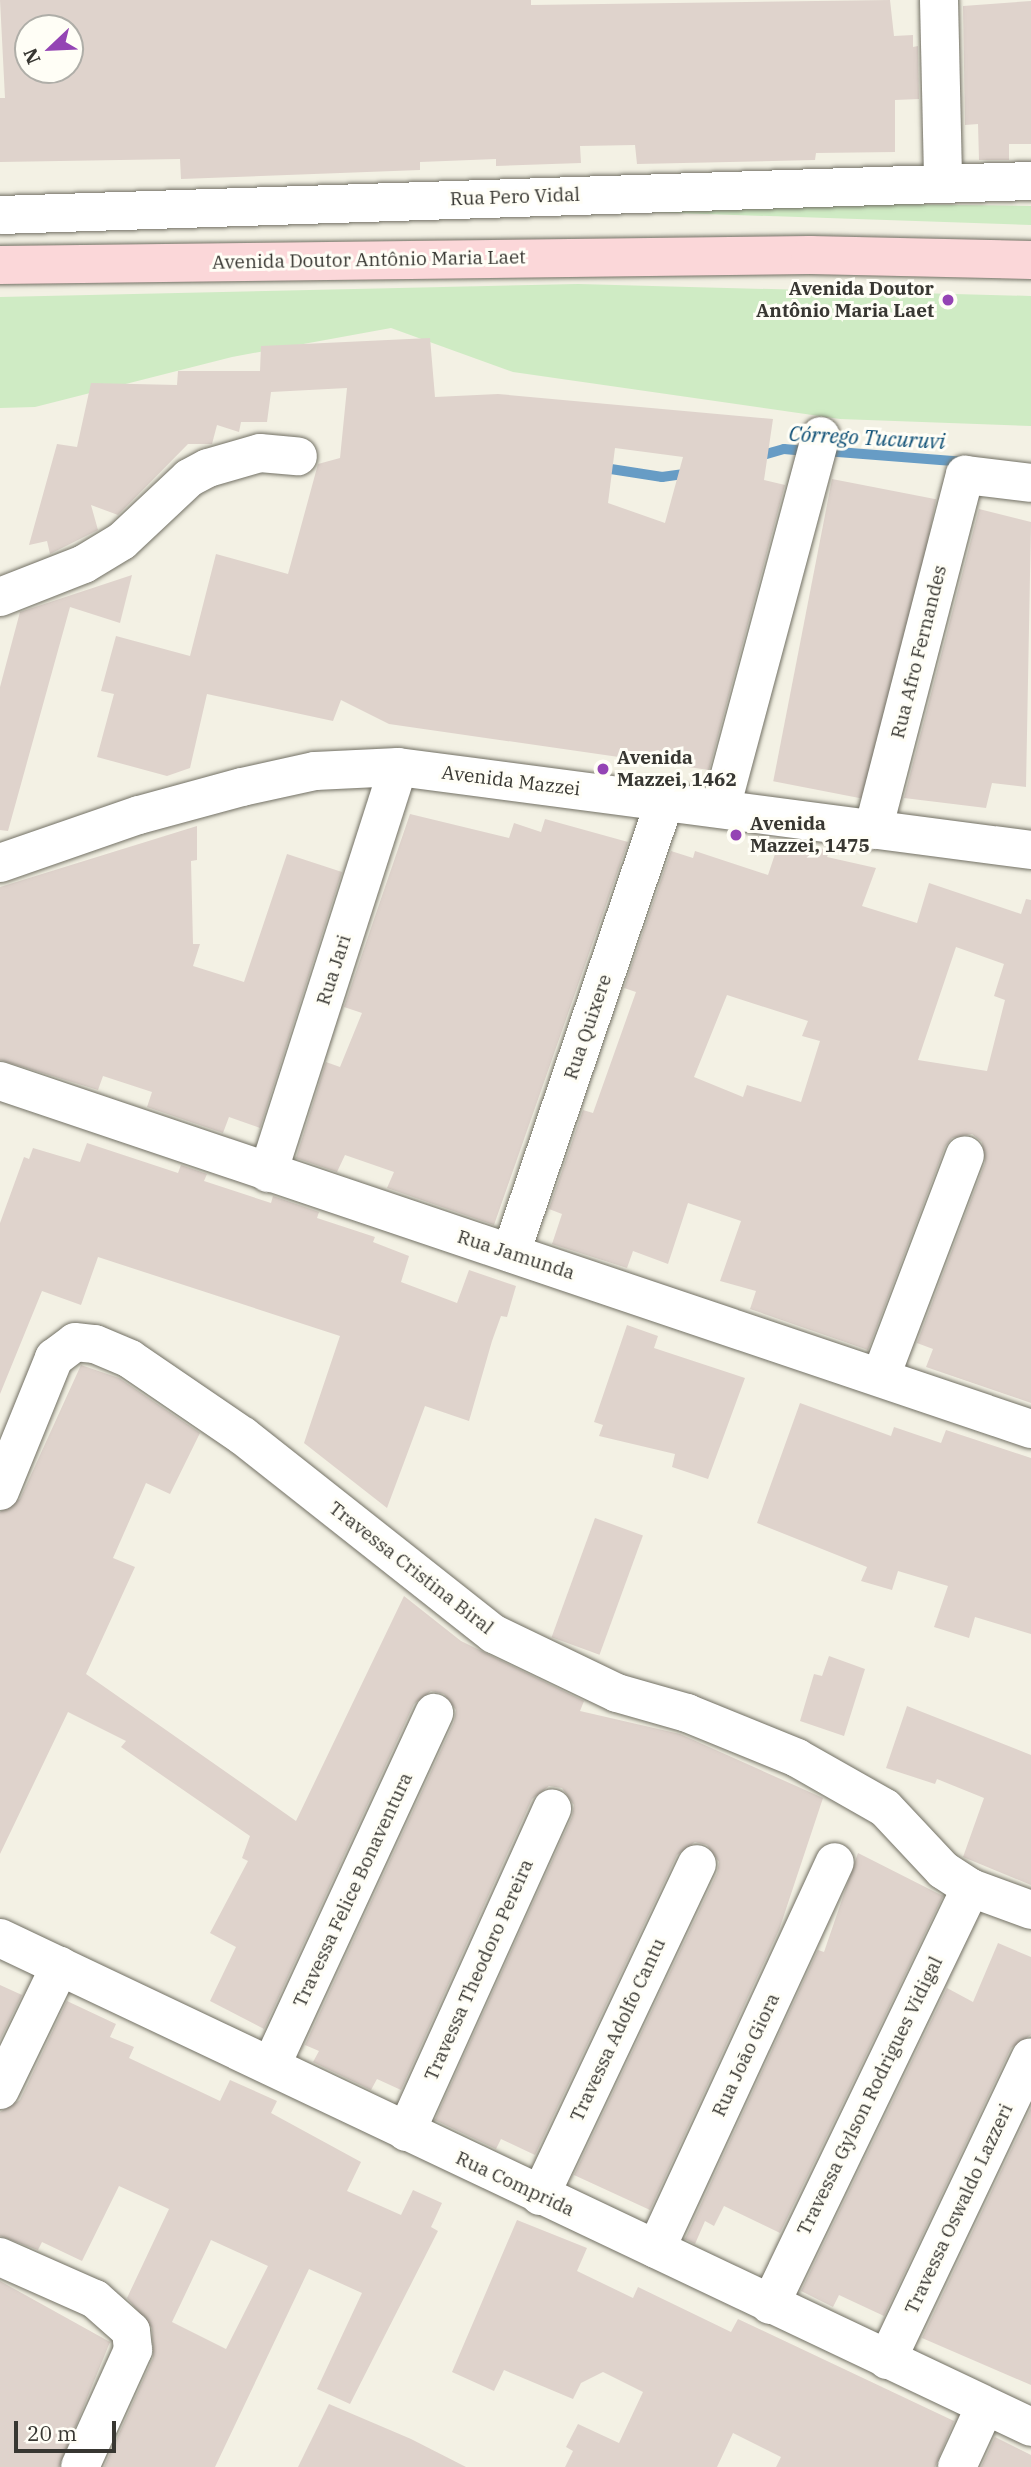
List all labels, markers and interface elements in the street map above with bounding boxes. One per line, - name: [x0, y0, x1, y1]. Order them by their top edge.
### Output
- north arrow: [14, 14, 84, 84]
- text: N: [18, 45, 45, 68]
- street label: Rua Pero Vidal: [450, 183, 580, 211]
- street label: Avenida Doutor Antônio Maria Laet: [212, 246, 526, 274]
- place label: Avenida Doutor Antônio Maria Laet: [756, 278, 934, 322]
- marker: Avenida Doutor Antônio Maria Laet: [940, 292, 956, 308]
- water label: Córrego Tucuruvi: [788, 420, 946, 454]
- street label: Rua Afro Fernandes: [886, 563, 952, 741]
- place label: Avenida Mazzei, 1462: [617, 747, 737, 791]
- street label: Avenida Mazzei: [440, 761, 582, 801]
- marker: Avenida Mazzei, 1462: [595, 761, 611, 777]
- place label: Avenida Mazzei, 1475: [750, 813, 870, 857]
- marker: Avenida Mazzei, 1475: [728, 827, 744, 843]
- street label: Rua Jari: [312, 932, 356, 1008]
- street label: Rua Quixere: [559, 971, 617, 1083]
- street label: Rua Jamunda: [454, 1225, 578, 1285]
- street label: Travessa Cristina Biral: [324, 1497, 498, 1639]
- street label: Travessa Felice Bonaventura: [288, 1769, 418, 2011]
- street label: Travessa Theodoro Pereira: [420, 1856, 538, 2084]
- street label: Travessa Adolfo Cantu: [566, 1935, 670, 2125]
- street label: Travessa Gylson Rodrigues Vidigal: [792, 1953, 948, 2239]
- street label: Rua João Giora: [707, 1990, 785, 2120]
- street label: Travessa Oswaldo Lazzeri: [900, 2100, 1018, 2318]
- street label: Rua Comprida: [452, 2147, 578, 2221]
- scale bar: [18, 2408, 119, 2452]
- text: 20 m: [27, 2419, 77, 2447]

